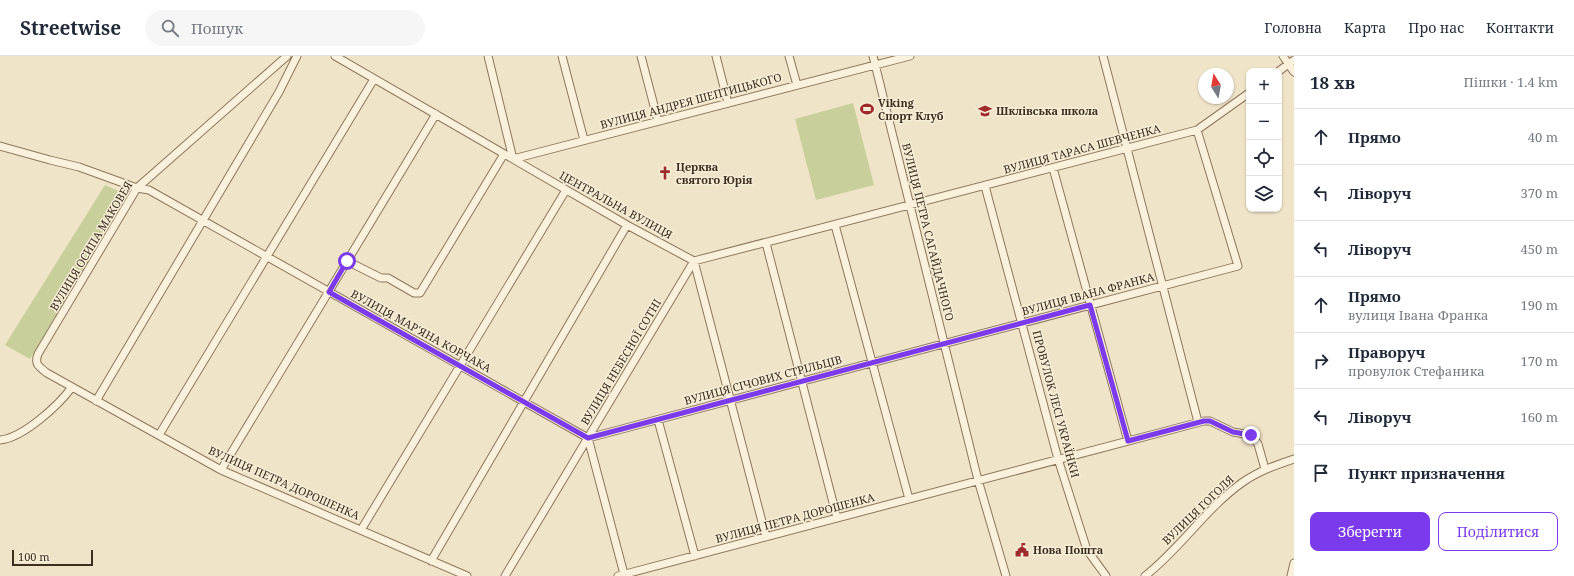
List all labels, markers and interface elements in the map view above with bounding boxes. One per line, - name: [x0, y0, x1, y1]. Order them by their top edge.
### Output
- search box: [145, 10, 425, 46]
- text: Streetwise: [20, 15, 121, 41]
- icon: search: [159, 17, 181, 39]
- text: Пошук: [191, 18, 243, 38]
- text: Головна: [1264, 18, 1322, 37]
- text: Карта: [1344, 18, 1386, 37]
- text: Про нас: [1408, 18, 1464, 37]
- text: Контакти: [1486, 18, 1554, 37]
- north arrow: [1198, 68, 1234, 104]
- map controls: [1246, 68, 1282, 212]
- button: +: [1246, 68, 1282, 104]
- street label: ВУЛИЦЯ АНДРЕЯ ШЕПТИЦЬКОГО: [598, 69, 783, 132]
- text: 18 хв: [1310, 71, 1355, 94]
- text: Пішки · 1.4 km: [1464, 73, 1558, 91]
- place label: Viking Спорт Клуб: [878, 95, 944, 123]
- sports icon: Viking Спорт Клуб: [859, 101, 875, 117]
- school or university icon: Шклівська школа: [977, 103, 993, 119]
- place label: Шклівська школа: [996, 103, 1099, 118]
- button: −: [1246, 104, 1282, 140]
- street label: ВУЛИЦЯ ТАРАСА ШЕВЧЕНКА: [1002, 120, 1162, 177]
- icon: ahead: [1310, 126, 1332, 148]
- text: Прямо: [1348, 127, 1401, 147]
- text: 40 m: [1528, 128, 1558, 146]
- button: locate: [1246, 140, 1282, 176]
- street label: ВУЛИЦЯ ПЕТРА САГАЙДАЧНОГО: [899, 141, 958, 322]
- place label: Церква святого Юрія: [676, 159, 753, 187]
- church icon: Церква святого Юрія: [657, 165, 673, 181]
- street label: ЦЕНТРАЛЬНА ВУЛИЦЯ: [557, 167, 675, 242]
- button: layers: [1246, 176, 1282, 212]
- street label: ВУЛИЦЯ ОСИПА МАКОВЕЯ: [46, 178, 135, 313]
- icon: left: [1310, 182, 1332, 204]
- text: Ліворуч: [1348, 183, 1411, 203]
- text: 370 m: [1521, 184, 1558, 202]
- icon: left: [1310, 238, 1332, 260]
- text: Ліворуч: [1348, 239, 1411, 259]
- text: 450 m: [1521, 240, 1558, 258]
- route start: [338, 252, 356, 270]
- street label: ВУЛИЦЯ ІВАНА ФРАНКА: [1020, 269, 1156, 318]
- street label: ВУЛИЦЯ МАР'ЯНА КОРЧАКА: [348, 286, 494, 376]
- text: Прямо: [1348, 286, 1401, 306]
- icon: ahead: [1310, 294, 1332, 316]
- street label: ВУЛИЦЯ НЕБЕСНОЇ СОТНІ: [577, 296, 664, 428]
- text: 190 m: [1521, 296, 1558, 314]
- text: вулиця Івана Франка: [1348, 306, 1488, 324]
- street label: ПРОВУЛОК ЛЕСІ УКРАЇНКИ: [1030, 328, 1083, 479]
- text: Праворуч: [1348, 342, 1425, 362]
- icon: right: [1310, 350, 1332, 372]
- street label: ВУЛИЦЯ СІЧОВИХ СТРІЛЬЦІВ: [682, 351, 843, 408]
- text: 170 m: [1521, 352, 1558, 370]
- text: провулок Стефаника: [1348, 362, 1485, 380]
- icon: left: [1310, 406, 1332, 428]
- text: Ліворуч: [1348, 407, 1411, 427]
- text: 160 m: [1521, 408, 1558, 426]
- route end: [1242, 426, 1260, 444]
- street label: ВУЛИЦЯ ПЕТРА ДОРОШЕНКА: [206, 442, 362, 523]
- icon: arrive: [1310, 462, 1332, 484]
- text: Пункт призначення: [1348, 463, 1505, 483]
- street label: ВУЛИЦЯ ГОГОЛЯ: [1159, 472, 1237, 548]
- street label: ВУЛИЦЯ ПЕТРА ДОРОШЕНКА: [714, 489, 876, 546]
- button: Зберегти: [1310, 512, 1430, 551]
- button: Поділитися: [1438, 512, 1558, 551]
- public building icon: Нова Пошта: [1014, 542, 1030, 558]
- place label: Нова Пошта: [1033, 542, 1104, 557]
- scale bar: [12, 548, 93, 567]
- text: 100 m: [18, 549, 50, 564]

